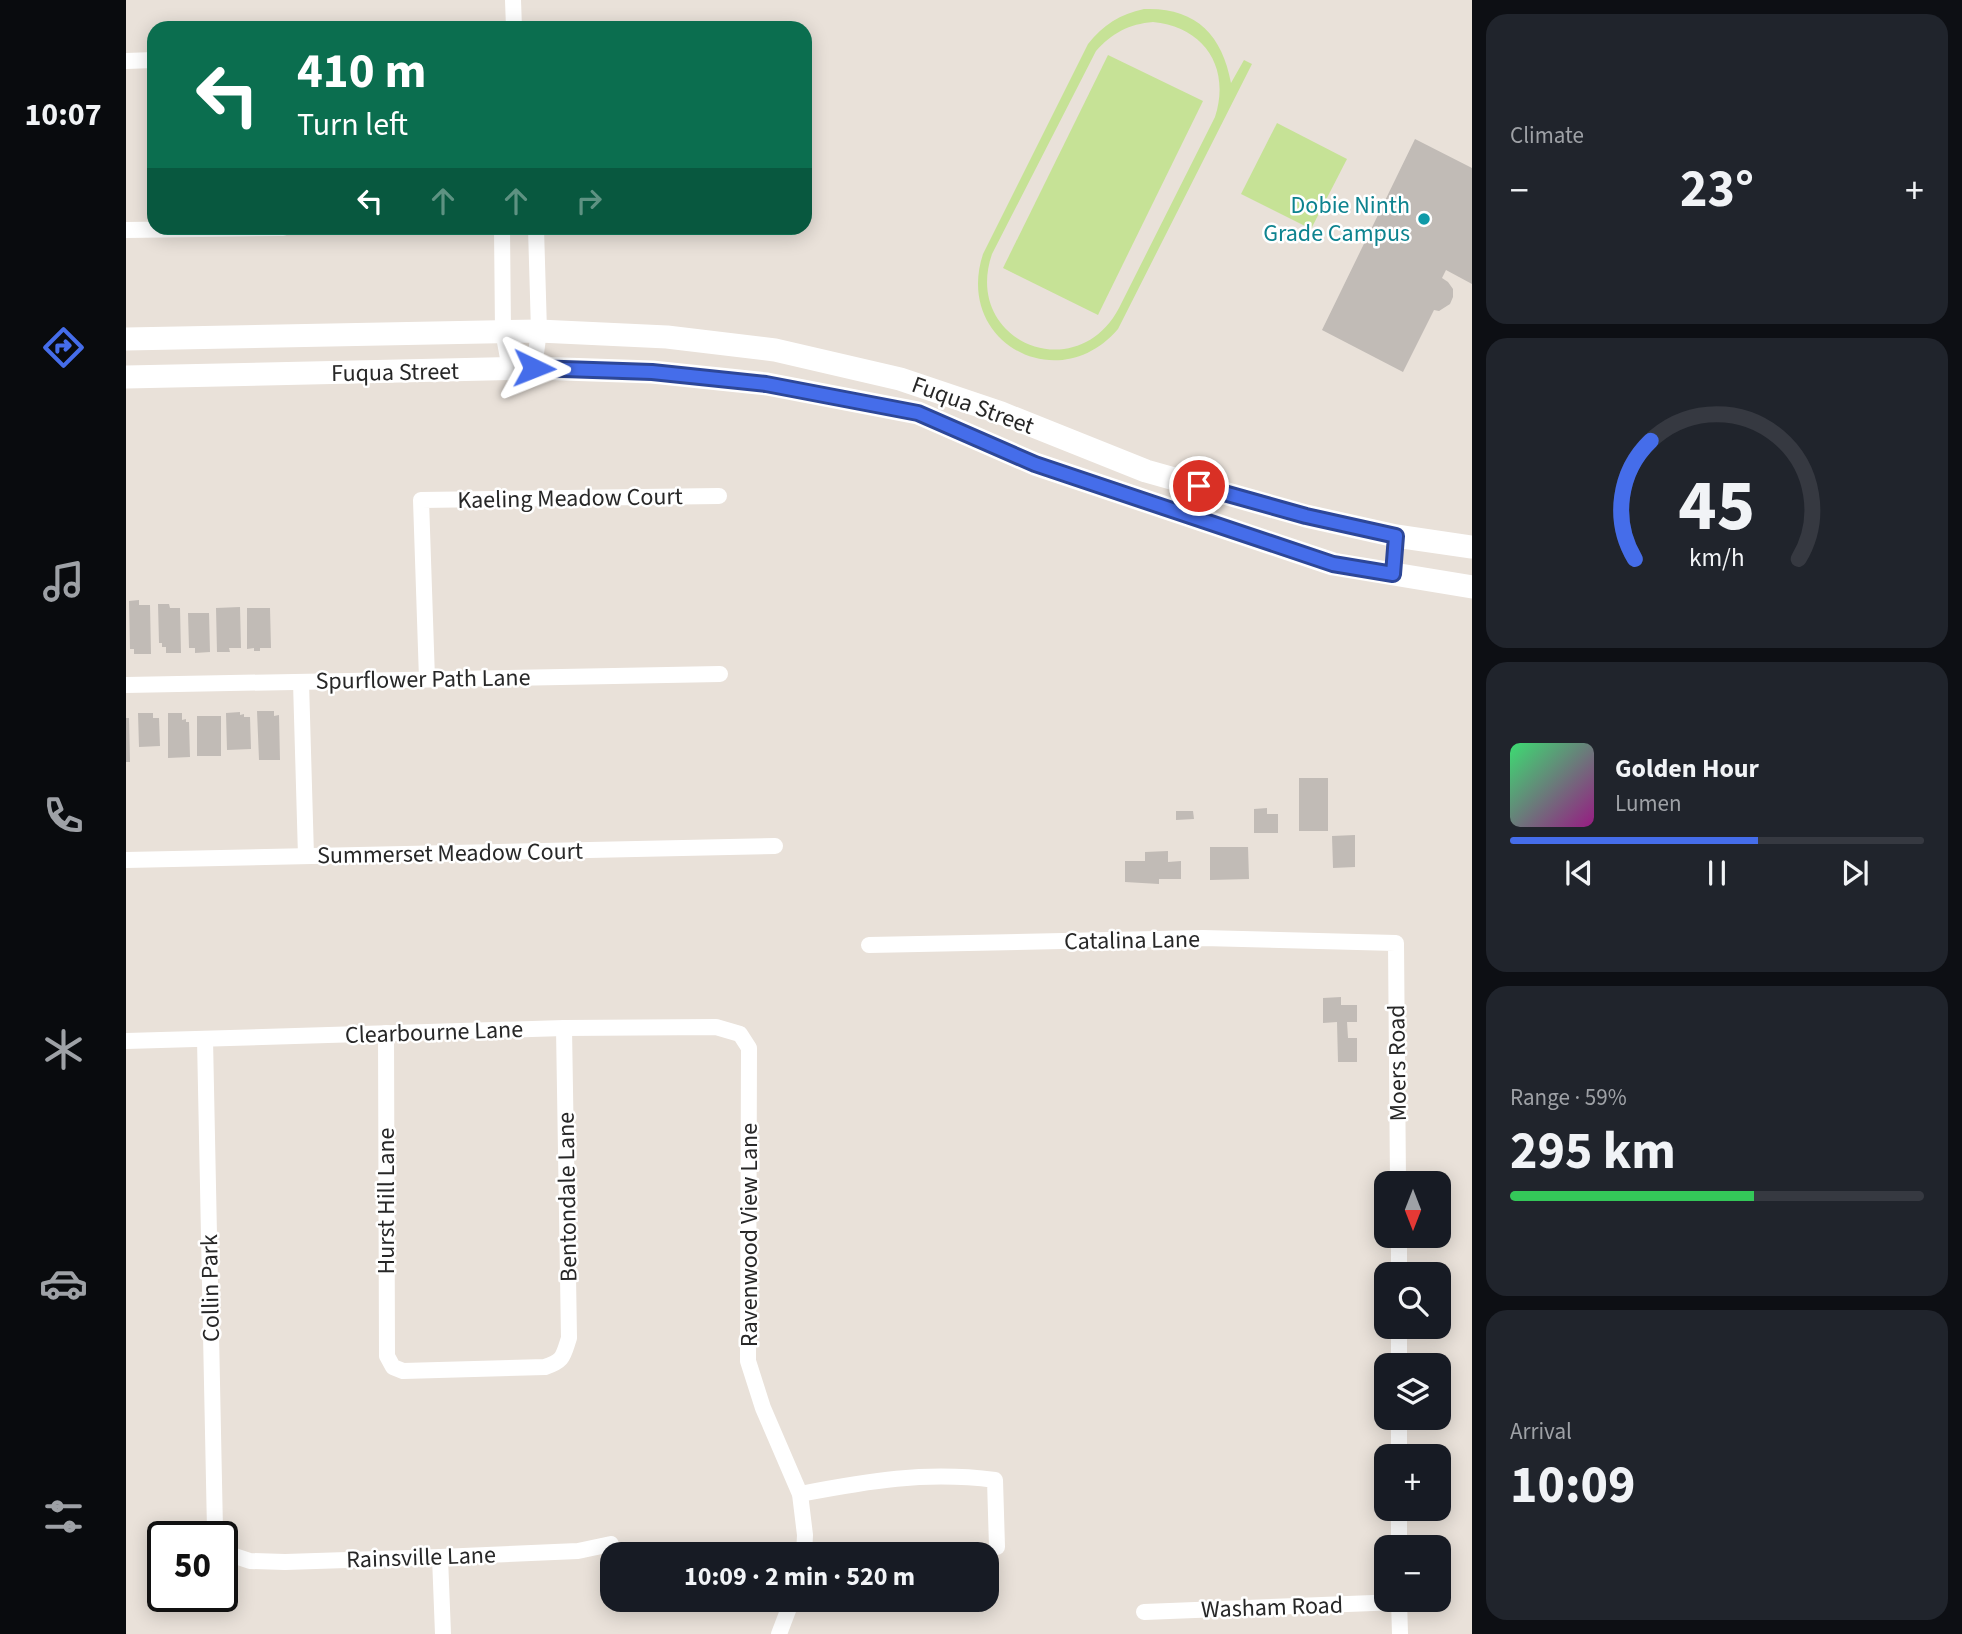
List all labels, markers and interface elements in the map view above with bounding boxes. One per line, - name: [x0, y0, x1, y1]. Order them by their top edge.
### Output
- text: 410 m: [297, 37, 426, 107]
- icon: left: [182, 49, 273, 140]
- text: 10:07: [24, 92, 102, 138]
- text: Turn left: [297, 102, 408, 148]
- text: Climate: [1510, 119, 1584, 152]
- text: 23°: [1680, 153, 1754, 227]
- text: −: [1510, 164, 1529, 218]
- text: +: [1905, 164, 1924, 218]
- icon: left: [351, 182, 389, 220]
- icon: ahead: [424, 182, 462, 220]
- icon: ahead: [497, 182, 535, 220]
- icon: right: [570, 182, 608, 220]
- place label: Dobie Ninth Grade Campus: [1263, 188, 1410, 251]
- marker: Dobie Ninth Grade Campus: [1416, 211, 1432, 227]
- icon: directions: [39, 323, 88, 372]
- position arrow: [497, 331, 571, 405]
- street label: Fuqua Street: [331, 354, 459, 391]
- street label: Fuqua Street: [907, 367, 1039, 444]
- text: 45: [1679, 454, 1755, 558]
- pin: [1169, 456, 1229, 516]
- icon: arrive: [1180, 467, 1218, 505]
- street label: Kaeling Meadow Court: [457, 479, 683, 518]
- text: km/h: [1689, 540, 1745, 576]
- icon: music: [39, 557, 88, 606]
- street label: Spurflower Path Lane: [315, 660, 531, 699]
- text: Golden Hour: [1615, 750, 1759, 787]
- text: Lumen: [1615, 787, 1682, 820]
- icon: phone: [39, 791, 88, 840]
- street label: Summerset Meadow Court: [317, 834, 583, 873]
- icon: previous: [1560, 854, 1598, 892]
- icon: pause: [1698, 854, 1736, 892]
- icon: next: [1836, 854, 1874, 892]
- street label: Catalina Lane: [1064, 922, 1200, 959]
- street label: Moers Road: [1379, 1004, 1416, 1122]
- street label: Clearbourne Lane: [344, 1012, 524, 1053]
- icon: climate: [39, 1025, 88, 1074]
- text: Range · 59%: [1510, 1081, 1627, 1114]
- street label: Bentondale Lane: [549, 1112, 586, 1282]
- text: 295 km: [1510, 1115, 1676, 1189]
- street label: Ravenwood View Lane: [732, 1123, 767, 1347]
- street label: Hurst Hill Lane: [369, 1128, 404, 1274]
- north arrow: [1374, 1171, 1451, 1248]
- map controls: [1374, 1171, 1451, 1612]
- street label: Collin Park: [192, 1234, 229, 1342]
- icon: car: [39, 1259, 88, 1308]
- button: search: [1374, 1262, 1451, 1339]
- button: layers: [1374, 1353, 1451, 1430]
- text: Arrival: [1510, 1415, 1572, 1448]
- button: +: [1374, 1444, 1451, 1521]
- text: 10:09: [1510, 1449, 1635, 1523]
- icon: filters: [39, 1492, 88, 1541]
- speed limit sign: 50: [147, 1521, 238, 1612]
- button: −: [1374, 1535, 1451, 1612]
- street label: Rainsville Lane: [346, 1537, 496, 1578]
- text: 10:09 · 2 min · 520 m: [684, 1558, 915, 1595]
- street label: Washam Road: [1200, 1588, 1344, 1627]

